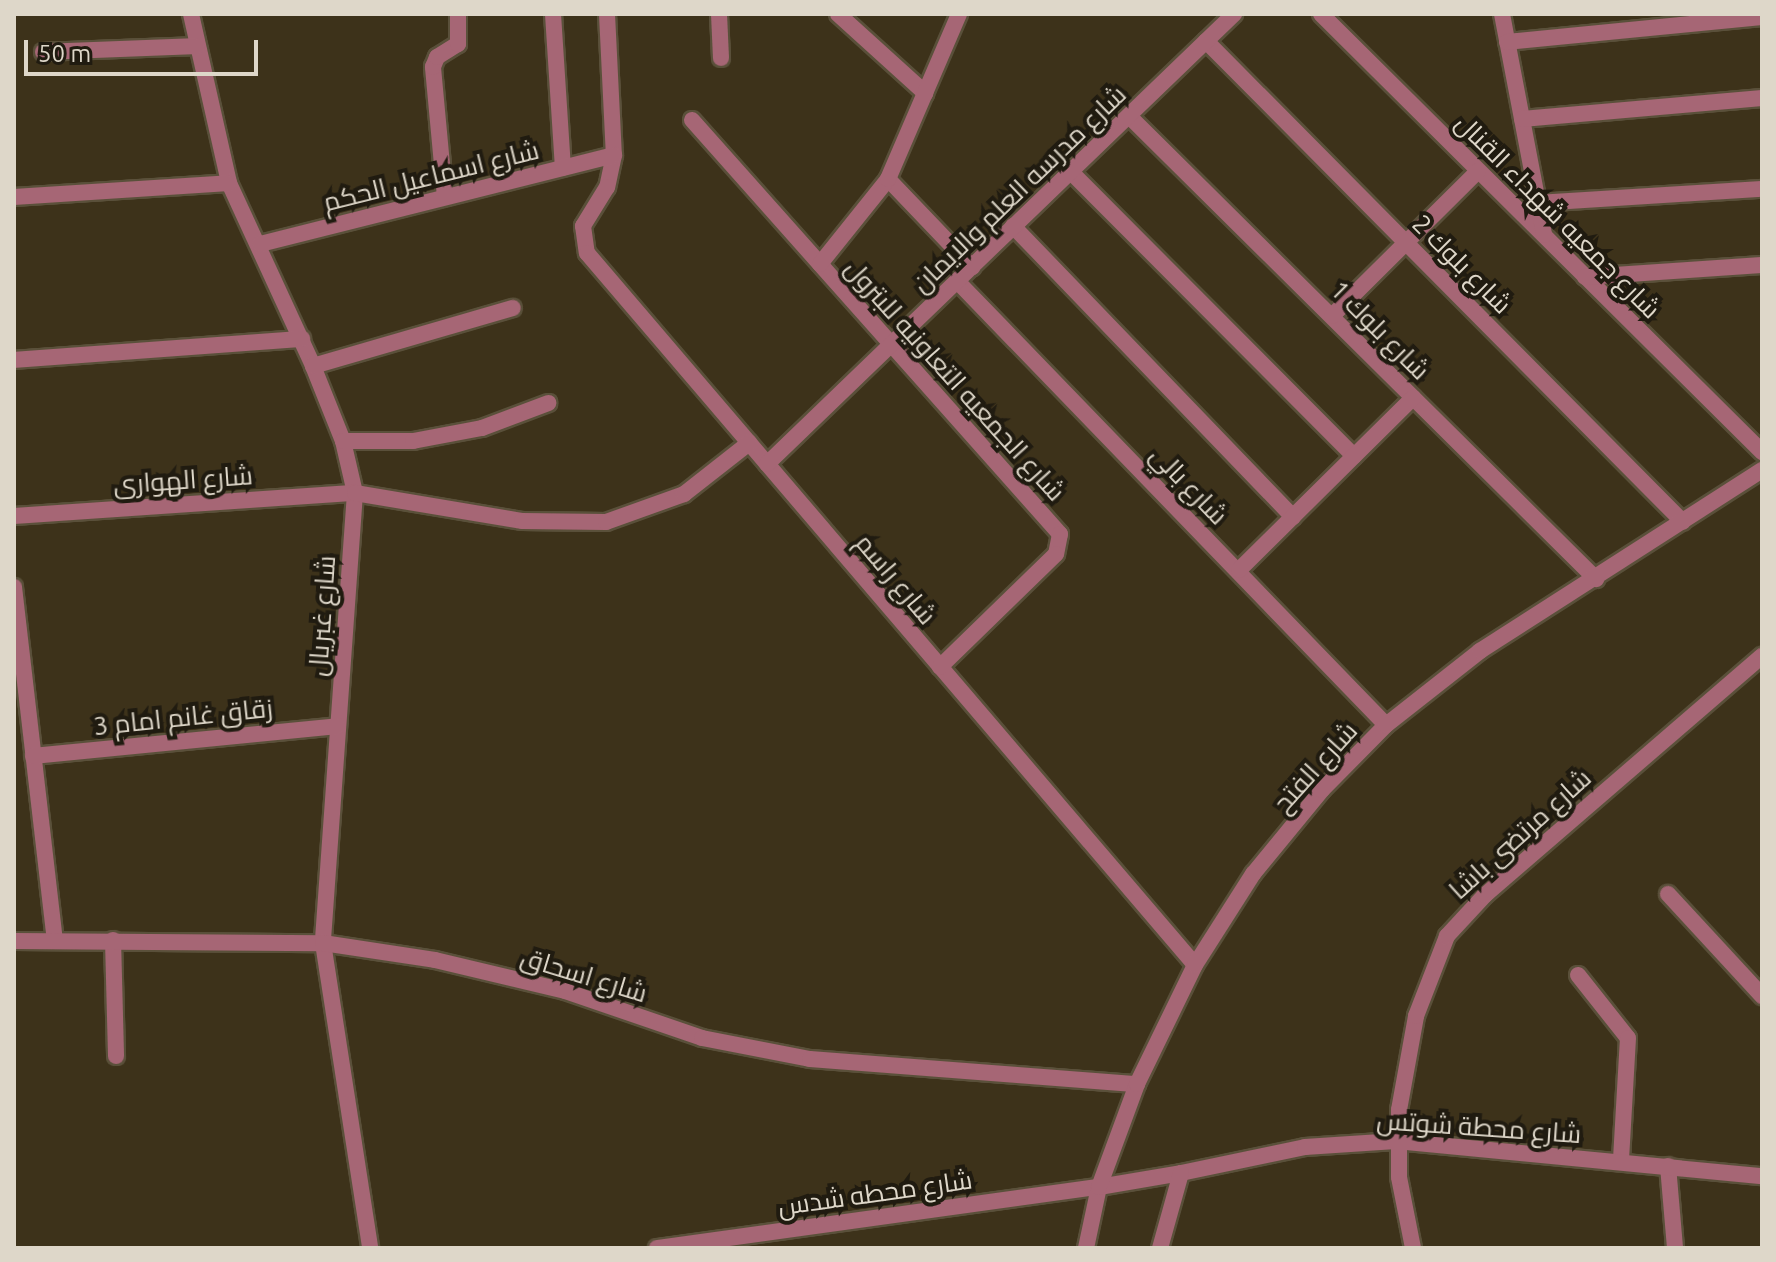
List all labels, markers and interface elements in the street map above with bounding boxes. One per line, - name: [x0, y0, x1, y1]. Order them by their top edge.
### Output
- scale bar: [28, 24, 262, 74]
- text: 50 m: [38, 40, 91, 67]
- street label: شارع مدرسه العلم والايمان: [906, 79, 1132, 299]
- street label: شارع جمعيه شهداء القنال: [1449, 107, 1667, 325]
- street label: شارع اسماعيل الحكم: [320, 134, 542, 218]
- street label: شارع بلوك 2: [1406, 208, 1518, 320]
- street label: شارع الجمعيه التعاونيه للبترول: [838, 253, 1072, 507]
- street label: شارع بلوك 1: [1324, 274, 1436, 386]
- street label: شارع بالي: [1144, 439, 1234, 531]
- street label: شارع الهوارى: [112, 460, 254, 500]
- street label: شارع راسم: [849, 527, 943, 631]
- street label: شارع غبريال: [302, 554, 342, 678]
- street label: زقاق غانم امام 3: [92, 692, 274, 742]
- street label: شارع الفتح: [1266, 715, 1364, 819]
- street label: شارع مرتضى باشا: [1443, 762, 1597, 906]
- street label: شارع اسحاق: [517, 941, 651, 1009]
- street label: شارع محطة شوتس: [1376, 1104, 1582, 1150]
- street label: شارع محطه شدس: [776, 1164, 974, 1222]

